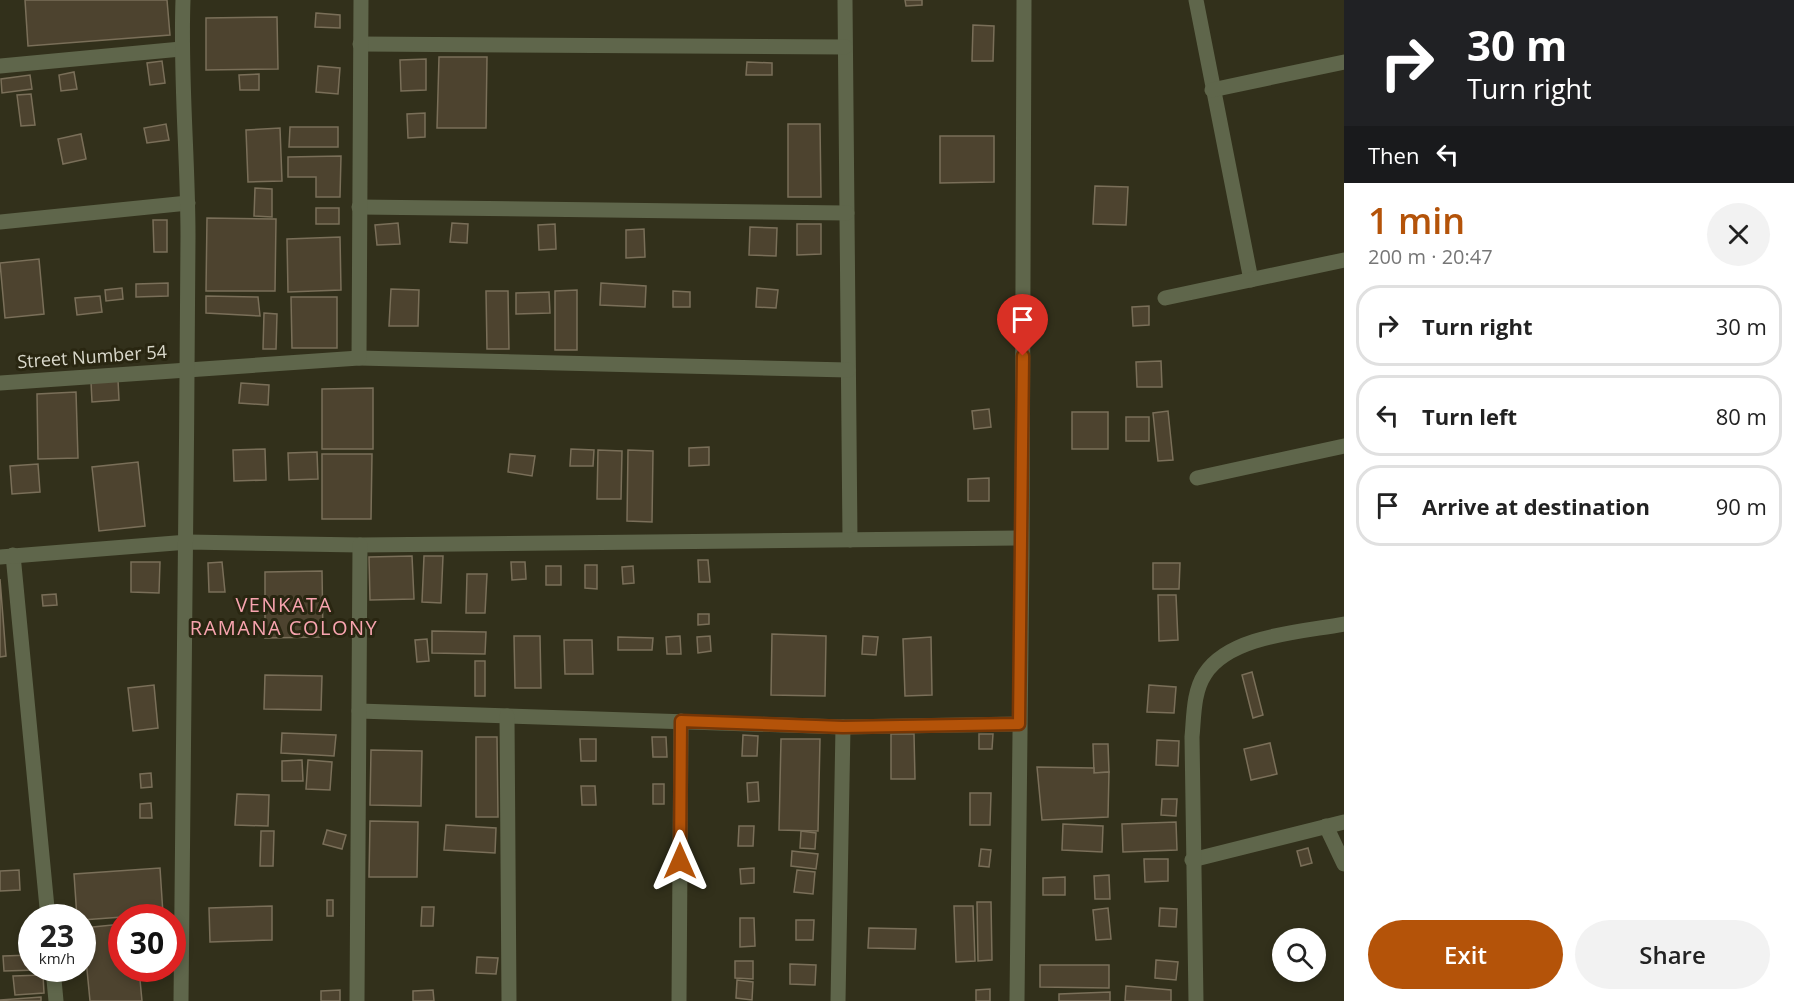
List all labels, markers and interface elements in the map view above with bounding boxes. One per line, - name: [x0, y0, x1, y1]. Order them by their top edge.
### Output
- text: 30 m: [1467, 16, 1567, 73]
- icon: right: [1368, 24, 1446, 102]
- text: Turn right: [1467, 70, 1592, 107]
- icon: left: [1431, 138, 1464, 171]
- text: Then: [1368, 140, 1419, 170]
- text: 1 min: [1368, 196, 1465, 245]
- button: close: [1707, 203, 1770, 266]
- text: 200 m · 20:47: [1368, 243, 1493, 270]
- pin: [997, 294, 1048, 356]
- icon: arrive: [1006, 303, 1039, 336]
- icon: right: [1371, 309, 1404, 342]
- text: Turn right: [1422, 311, 1533, 341]
- text: 30 m: [1716, 311, 1767, 341]
- street label: Street Number 54: [16, 339, 168, 373]
- icon: left: [1371, 399, 1404, 432]
- text: Turn left: [1422, 401, 1517, 431]
- text: 80 m: [1716, 401, 1767, 431]
- icon: arrive: [1371, 489, 1404, 522]
- text: Arrive at destination: [1422, 491, 1650, 521]
- text: 90 m: [1716, 491, 1767, 521]
- district label: VENKATA RAMANA COLONY: [190, 591, 378, 641]
- position arrow: [648, 829, 712, 893]
- speed limit sign: 30: [108, 904, 186, 982]
- text: 23: [40, 915, 74, 956]
- button: Exit: [1368, 920, 1563, 989]
- button: Share: [1575, 920, 1770, 989]
- map controls: [1272, 928, 1326, 982]
- button: search: [1272, 928, 1326, 982]
- text: km/h: [39, 948, 75, 968]

